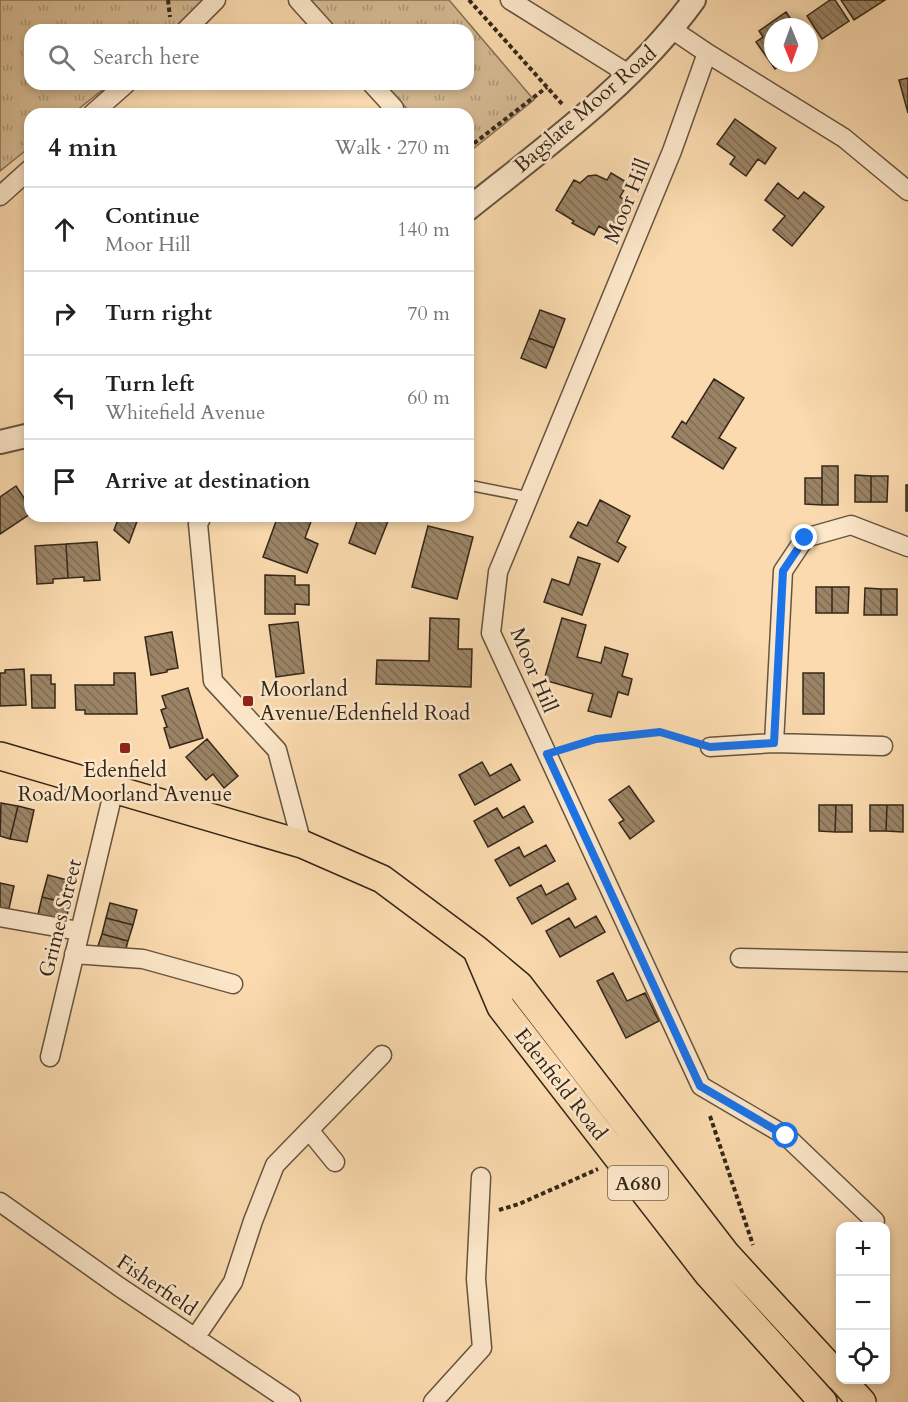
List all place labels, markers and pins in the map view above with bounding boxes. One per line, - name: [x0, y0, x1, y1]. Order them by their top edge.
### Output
- place label: Moorland Avenue/Edenfield Road: [260, 675, 470, 728]
- marker: Moorland Avenue/Edenfield Road: [241, 694, 255, 708]
- marker: Edenfield Road/Moorland Avenue: [118, 741, 132, 755]
- place label: Edenfield Road/Moorland Avenue: [18, 756, 232, 809]

